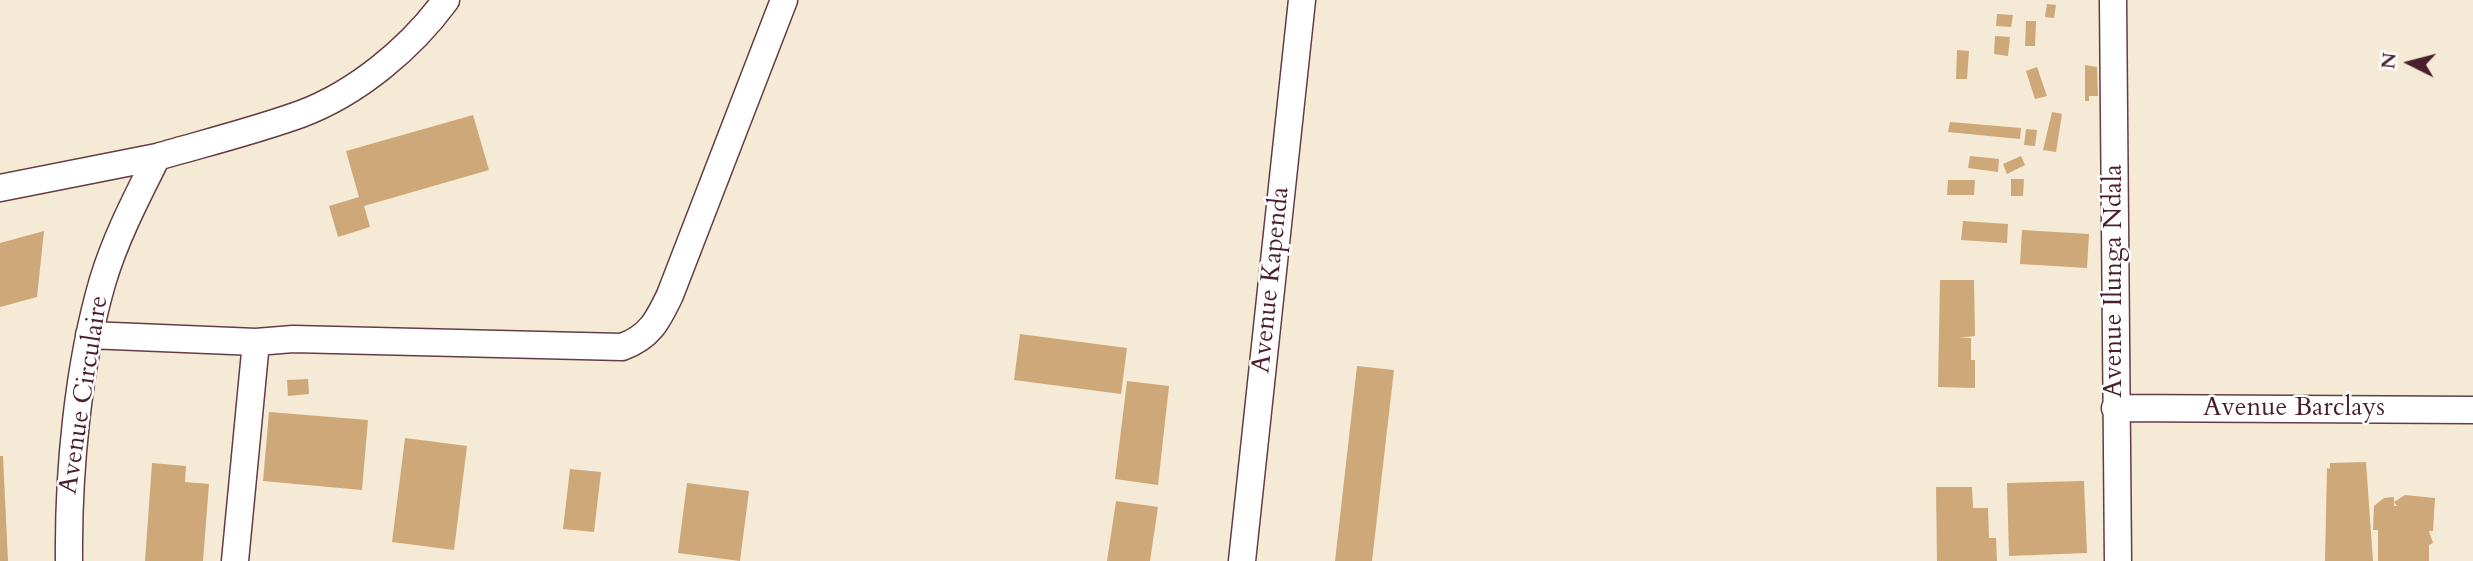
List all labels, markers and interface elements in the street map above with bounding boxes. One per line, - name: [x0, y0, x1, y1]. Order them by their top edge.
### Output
- north arrow: [2375, 28, 2445, 98]
- text: N: [2375, 51, 2403, 70]
- street label: Avenue Ilunga Ndala: [2099, 164, 2131, 398]
- street label: Avenue Kapenda: [1247, 185, 1297, 375]
- street label: Avenue Circulaire: [54, 294, 116, 496]
- street label: Avenue Barclays: [2203, 393, 2385, 425]

